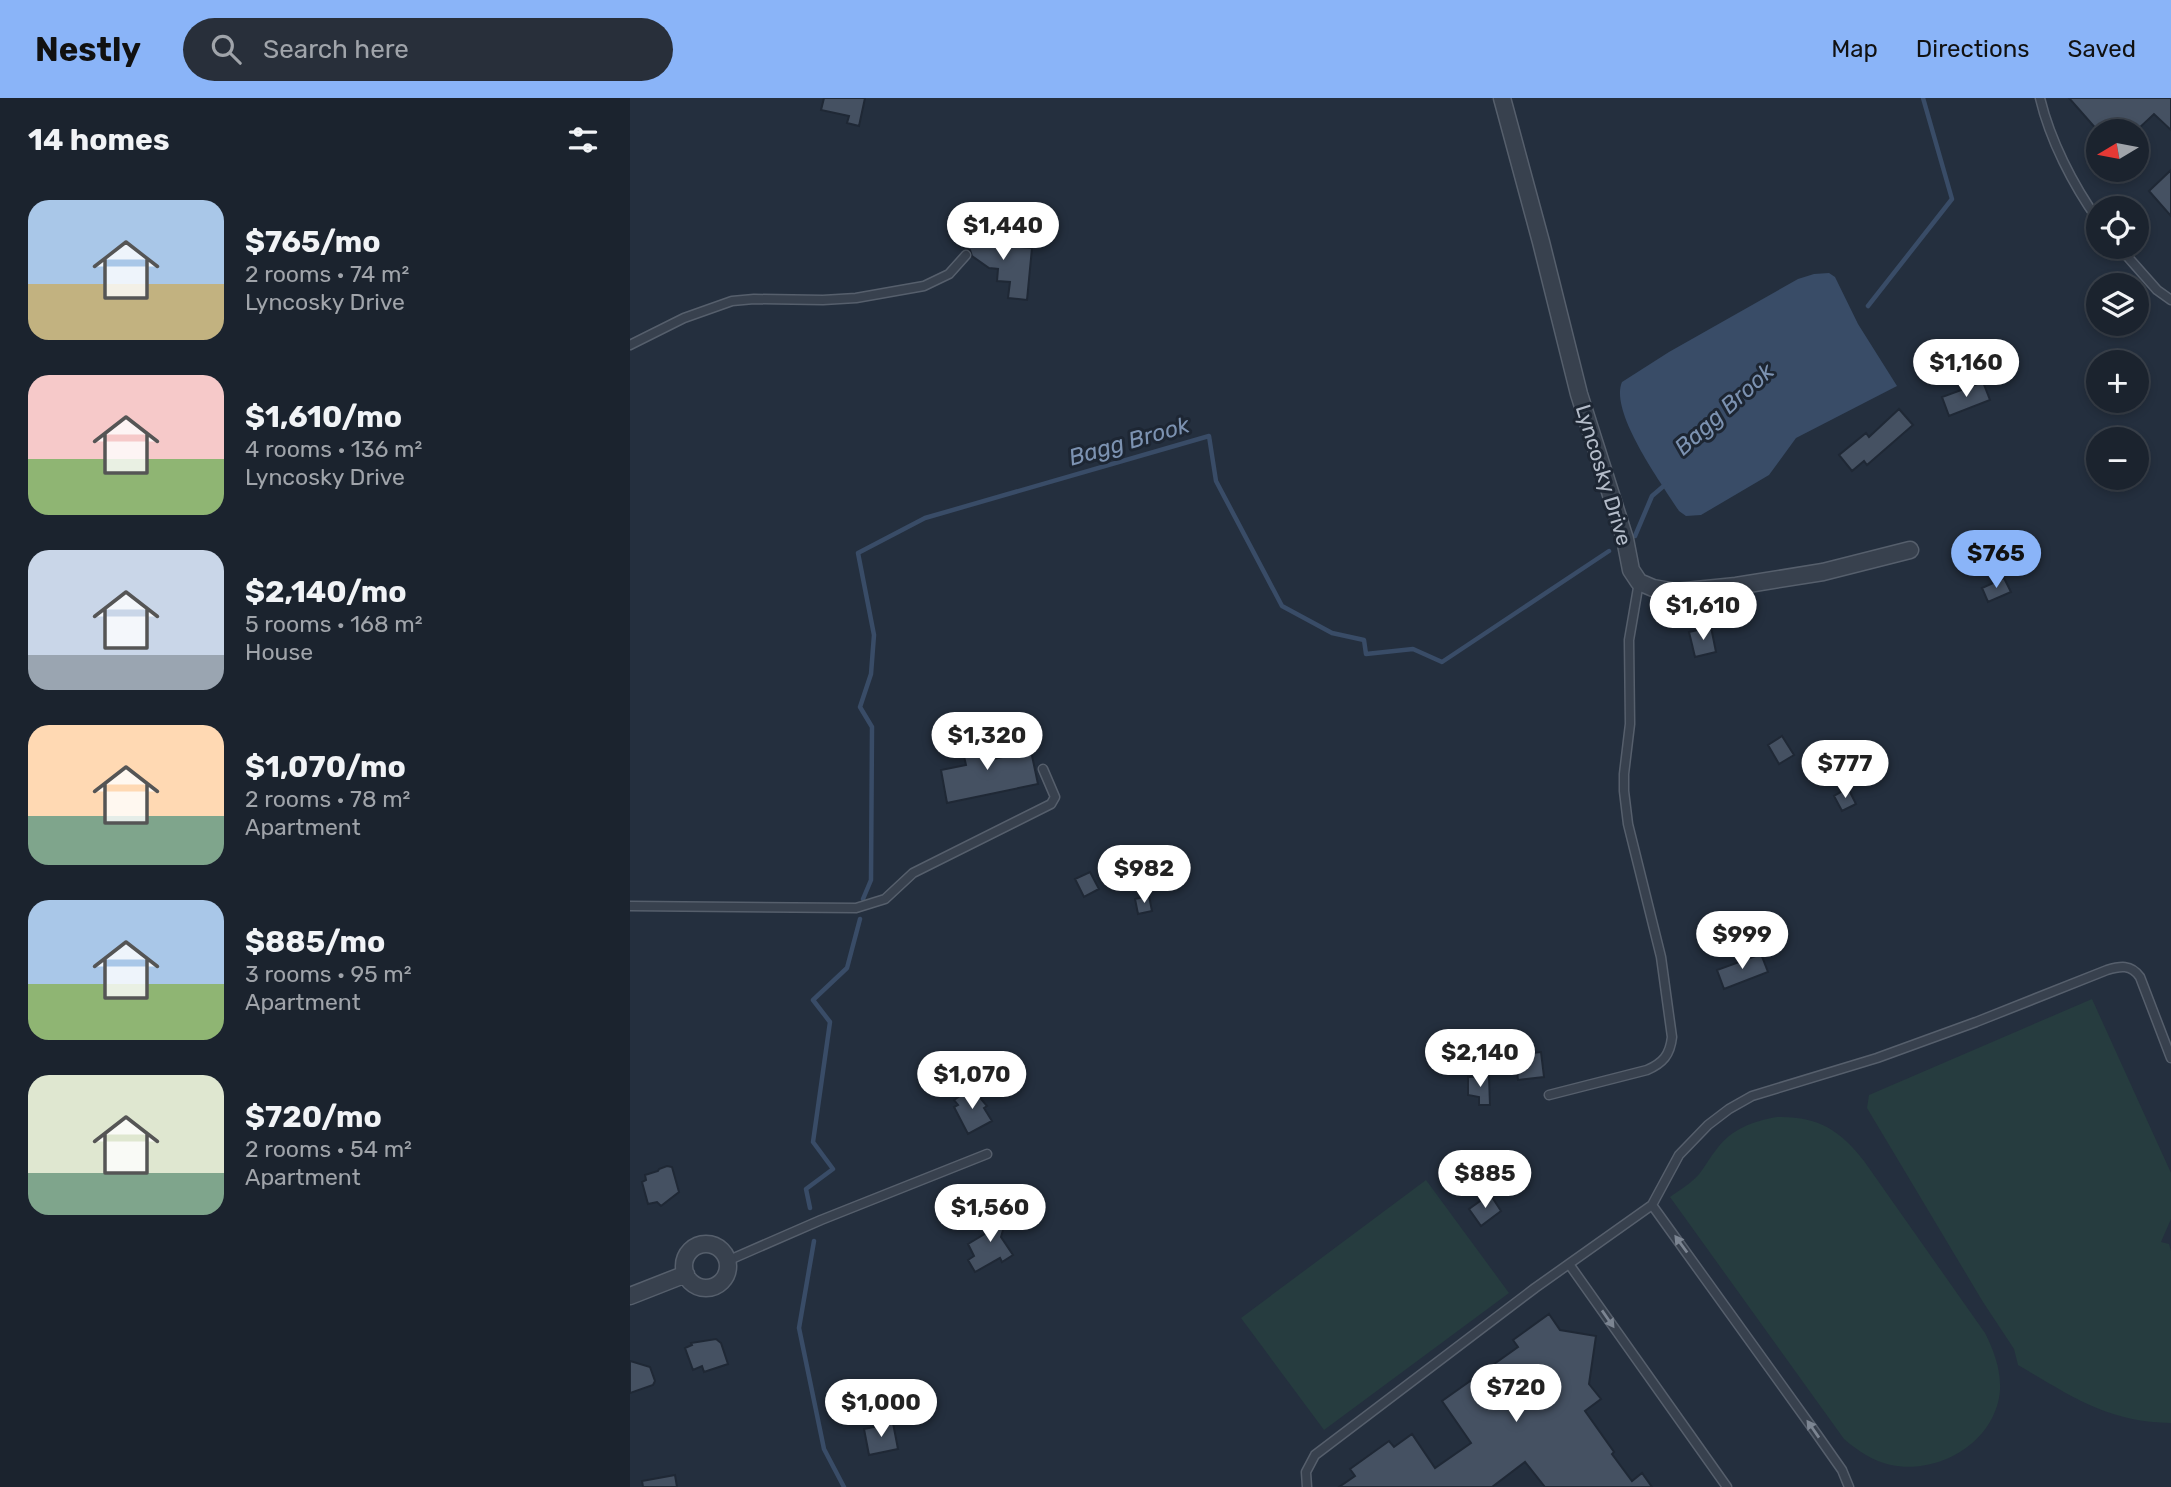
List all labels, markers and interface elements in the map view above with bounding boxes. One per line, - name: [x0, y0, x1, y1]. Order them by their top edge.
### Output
- search box: [183, 18, 673, 81]
- text: Nestly: [35, 30, 141, 69]
- icon: search: [207, 30, 245, 68]
- text: Search here: [263, 34, 409, 65]
- text: Map: [1831, 35, 1878, 63]
- text: Directions: [1916, 35, 2029, 63]
- text: Saved: [2067, 35, 2136, 63]
- north arrow: [2086, 119, 2149, 182]
- map controls: [2086, 119, 2149, 490]
- icon: filters: [564, 121, 602, 159]
- text: 14 homes: [28, 122, 170, 158]
- button: locate: [2086, 196, 2149, 259]
- pin: $1,440: [946, 202, 1060, 262]
- text: $1,440: [963, 211, 1043, 239]
- text: $765/mo: [245, 224, 381, 260]
- icon: home: [84, 228, 168, 312]
- text: 2 rooms · 74 m²: [245, 260, 409, 288]
- button: layers: [2086, 273, 2149, 336]
- text: Lyncosky Drive: [245, 288, 405, 316]
- pin: $1,160: [1909, 340, 2023, 399]
- text: $1,160: [1929, 348, 2003, 376]
- button: +: [2086, 350, 2149, 413]
- water label: Bagg Brook: [1668, 356, 1780, 461]
- text: $1,610/mo: [245, 399, 402, 435]
- street label: Lyncosky Drive: [1571, 402, 1637, 548]
- icon: home: [84, 403, 168, 487]
- water label: Bagg Brook: [1065, 410, 1194, 472]
- button: −: [2086, 427, 2149, 490]
- text: 4 rooms · 136 m²: [245, 435, 422, 463]
- text: Lyncosky Drive: [245, 463, 405, 491]
- pin: $765: [1955, 531, 2037, 590]
- text: $765: [1967, 539, 2025, 567]
- text: $2,140/mo: [245, 574, 407, 610]
- icon: home: [84, 578, 168, 662]
- pin: $1,610: [1646, 582, 1760, 642]
- text: $1,610: [1666, 591, 1740, 619]
- text: 5 rooms · 168 m²: [245, 610, 423, 638]
- text: House: [245, 638, 313, 666]
- pin: $1,320: [930, 712, 1044, 772]
- text: $1,320: [948, 721, 1026, 749]
- pin: $777: [1804, 740, 1886, 800]
- text: $1,070/mo: [245, 749, 406, 785]
- text: $777: [1818, 749, 1872, 777]
- icon: home: [84, 753, 168, 837]
- text: 2 rooms · 78 m²: [245, 785, 410, 813]
- text: Apartment: [245, 813, 361, 841]
- pin: $982: [1103, 846, 1185, 905]
- text: $982: [1114, 854, 1174, 882]
- pin: $999: [1701, 912, 1783, 971]
- text: $999: [1712, 920, 1772, 948]
- text: $885/mo: [245, 924, 385, 960]
- icon: home: [84, 928, 168, 1012]
- text: 3 rooms · 95 m²: [245, 960, 412, 988]
- text: Apartment: [245, 988, 361, 1016]
- pin: $2,140: [1423, 1030, 1537, 1089]
- text: $2,140: [1441, 1038, 1519, 1066]
- pin: $1,070: [915, 1052, 1029, 1111]
- text: $1,070: [933, 1060, 1011, 1088]
- text: $720/mo: [245, 1099, 382, 1135]
- icon: home: [84, 1103, 168, 1187]
- text: 2 rooms · 54 m²: [245, 1135, 412, 1163]
- pin: $885: [1444, 1150, 1526, 1210]
- text: $885: [1454, 1159, 1516, 1187]
- text: Apartment: [245, 1163, 361, 1191]
- pin: $1,560: [933, 1184, 1047, 1244]
- text: $1,560: [951, 1193, 1029, 1221]
- one-way arrow: [1674, 1235, 1688, 1253]
- one-way arrow: [1601, 1310, 1615, 1328]
- pin: $720: [1475, 1364, 1557, 1424]
- text: $720: [1486, 1373, 1546, 1401]
- pin: $1,000: [824, 1380, 938, 1439]
- text: $1,000: [841, 1388, 921, 1416]
- one-way arrow: [1806, 1420, 1820, 1438]

